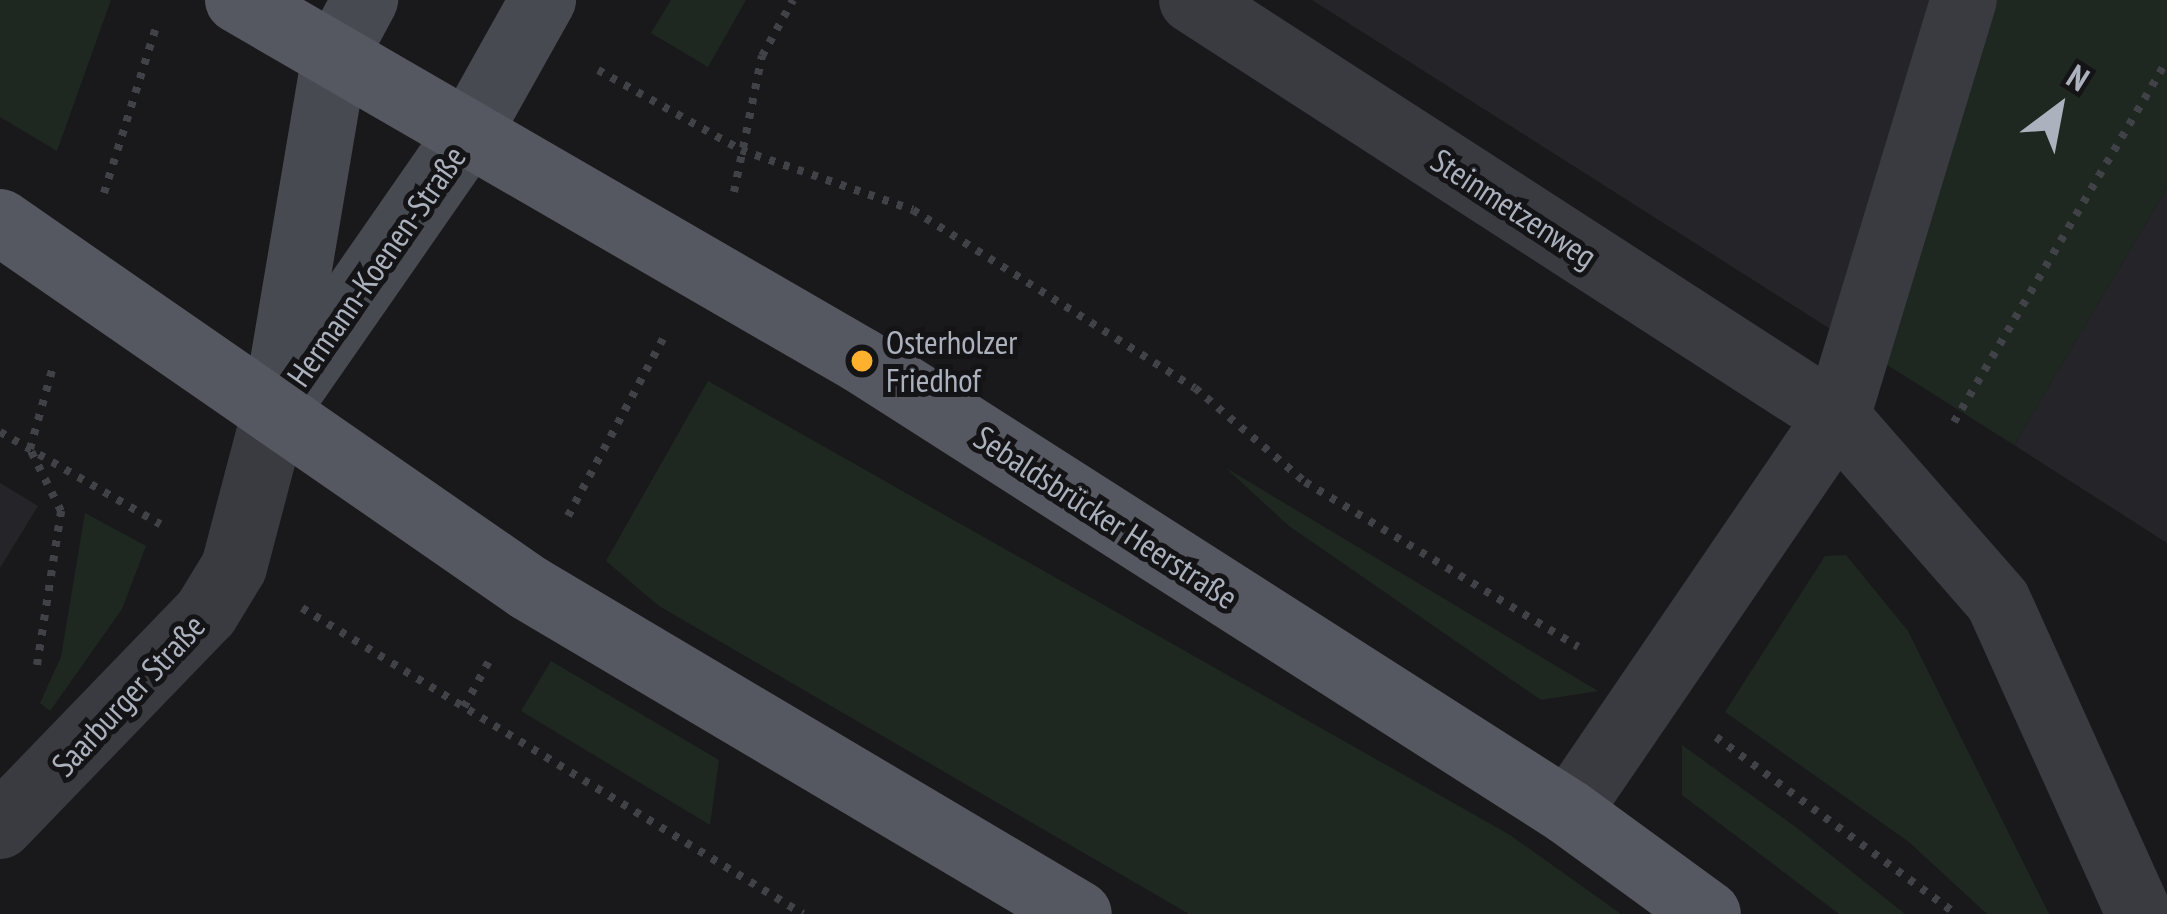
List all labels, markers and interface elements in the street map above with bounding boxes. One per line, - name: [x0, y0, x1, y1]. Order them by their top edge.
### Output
- north arrow: [1999, 48, 2119, 168]
- text: N: [2059, 54, 2097, 100]
- street label: Hermann-Koenen-Straße: [278, 138, 474, 394]
- street label: Steinmetzenweg: [1424, 140, 1604, 276]
- place label: Osterholzer Friedhof: [886, 322, 1017, 400]
- marker: Osterholzer Friedhof: [849, 348, 875, 374]
- street label: Sebaldsbrücker Heerstraße: [967, 417, 1245, 617]
- street label: Saarburger Straße: [43, 606, 213, 784]

